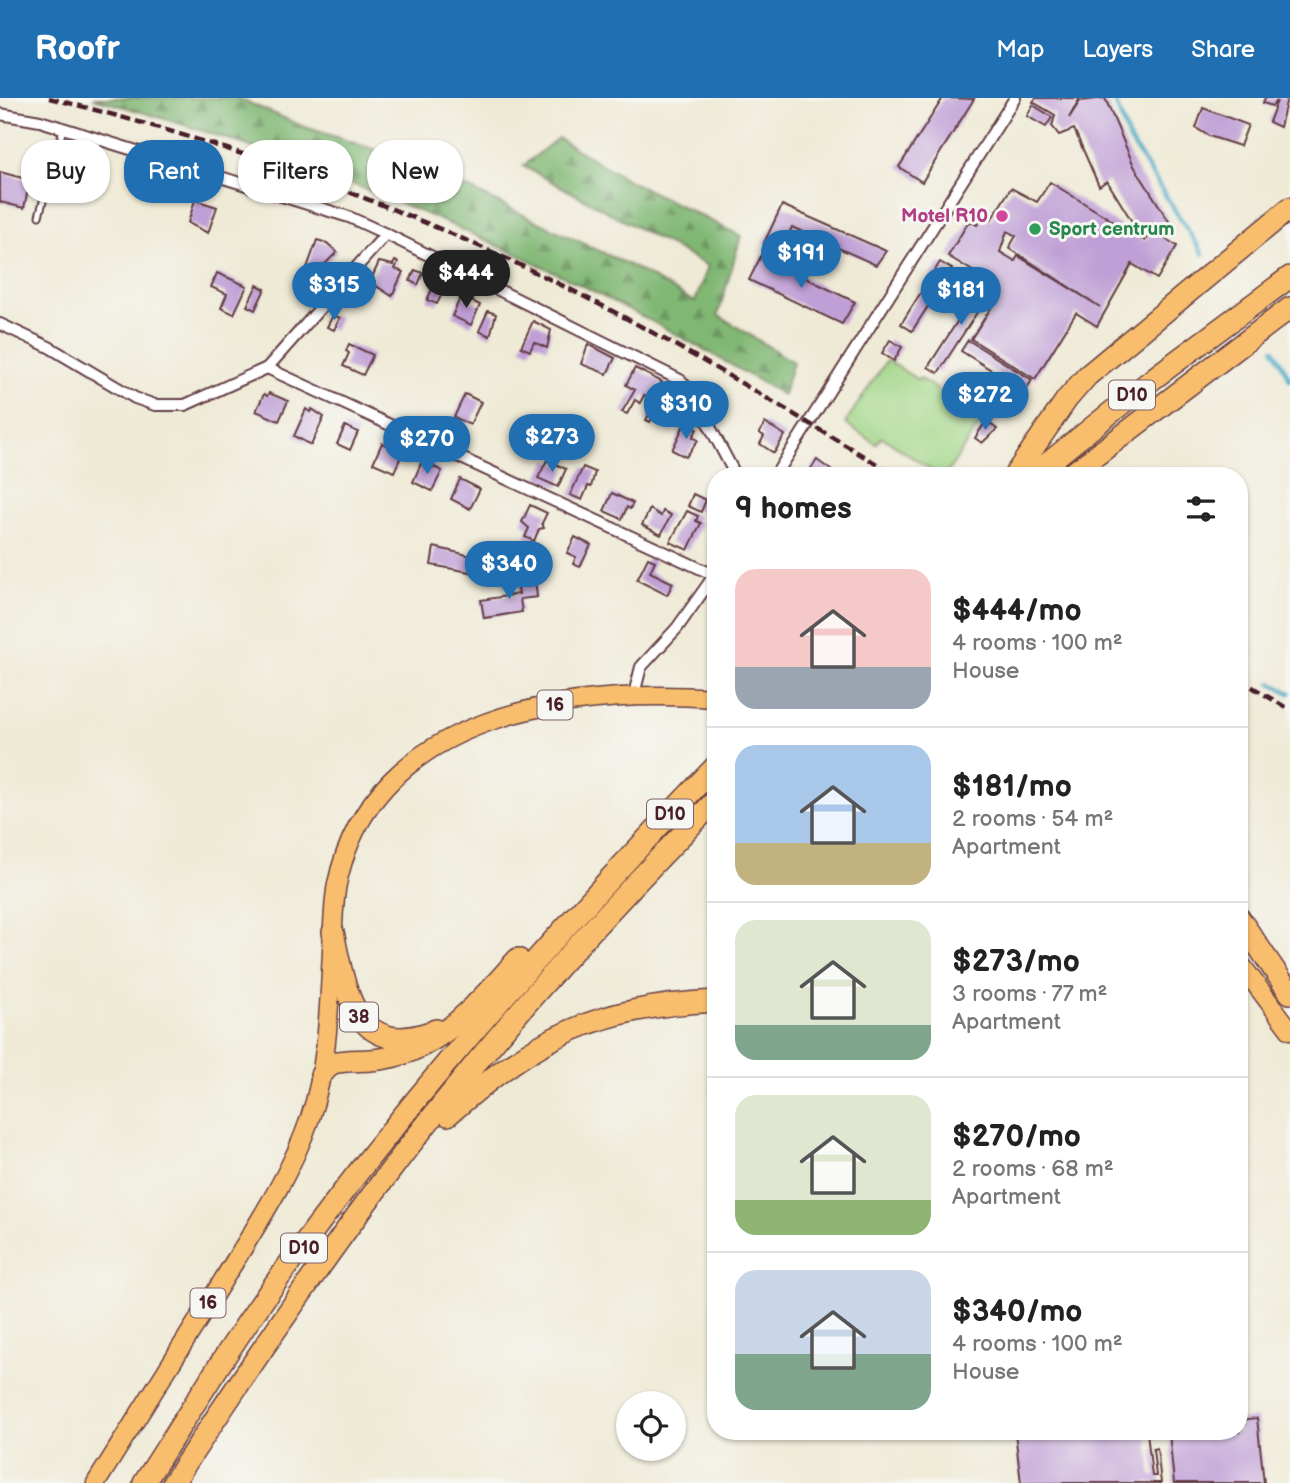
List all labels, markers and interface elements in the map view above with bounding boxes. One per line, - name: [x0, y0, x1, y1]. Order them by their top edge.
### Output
- text: Roofr: [35, 29, 120, 69]
- text: Map: [996, 35, 1044, 64]
- text: Layers: [1082, 35, 1153, 64]
- text: Share: [1191, 35, 1255, 64]
- chip: Buy: [21, 140, 110, 203]
- chip: Rent: [124, 140, 224, 203]
- chip: Filters: [238, 140, 353, 203]
- chip: New: [367, 140, 463, 203]
- place label: Motel R10: [901, 205, 988, 228]
- marker: Motel R10: [994, 208, 1010, 224]
- place label: Sport centrum: [1049, 218, 1174, 241]
- marker: Sport centrum: [1027, 221, 1043, 237]
- pin: $191: [760, 230, 842, 290]
- text: $191: [777, 239, 825, 267]
- pin: $444: [425, 250, 507, 310]
- text: $444: [438, 259, 494, 287]
- pin: $315: [293, 262, 375, 322]
- pin: $181: [920, 268, 1002, 327]
- text: $315: [308, 271, 360, 299]
- text: $181: [937, 276, 985, 304]
- pin: $272: [944, 372, 1026, 432]
- road number: D10: [1109, 380, 1155, 410]
- text: $272: [958, 381, 1012, 409]
- pin: $310: [645, 382, 727, 441]
- text: $310: [660, 390, 712, 418]
- pin: $273: [511, 414, 593, 474]
- pin: $270: [386, 416, 468, 476]
- text: $273: [525, 423, 579, 451]
- text: $270: [399, 425, 455, 453]
- icon: filters: [1182, 490, 1220, 528]
- text: 9 homes: [735, 491, 852, 527]
- pin: $340: [468, 542, 550, 601]
- text: $340: [481, 550, 537, 578]
- text: $444/mo: [952, 593, 1082, 629]
- icon: home: [791, 597, 875, 681]
- text: 4 rooms · 100 m²: [952, 629, 1123, 657]
- text: House: [952, 657, 1019, 685]
- road number: 16: [538, 690, 572, 720]
- text: $181/mo: [952, 769, 1072, 805]
- icon: home: [791, 773, 875, 857]
- road number: D10: [647, 800, 693, 828]
- text: 2 rooms · 54 m²: [952, 805, 1114, 833]
- text: Apartment: [952, 833, 1061, 861]
- text: $273/mo: [952, 944, 1080, 980]
- icon: home: [791, 948, 875, 1032]
- text: 3 rooms · 77 m²: [952, 980, 1108, 1008]
- road number: 38: [340, 1002, 378, 1032]
- text: Apartment: [952, 1008, 1061, 1036]
- text: $270/mo: [952, 1119, 1081, 1155]
- icon: home: [791, 1123, 875, 1207]
- text: 2 rooms · 68 m²: [952, 1155, 1114, 1183]
- text: Apartment: [952, 1183, 1061, 1211]
- road number: D10: [281, 1233, 327, 1262]
- road number: 16: [190, 1288, 226, 1318]
- text: $340/mo: [952, 1294, 1082, 1330]
- icon: home: [791, 1298, 875, 1382]
- text: 4 rooms · 100 m²: [952, 1330, 1123, 1358]
- text: House: [952, 1358, 1019, 1386]
- map controls: [616, 1391, 686, 1461]
- button: locate: [616, 1391, 686, 1461]

